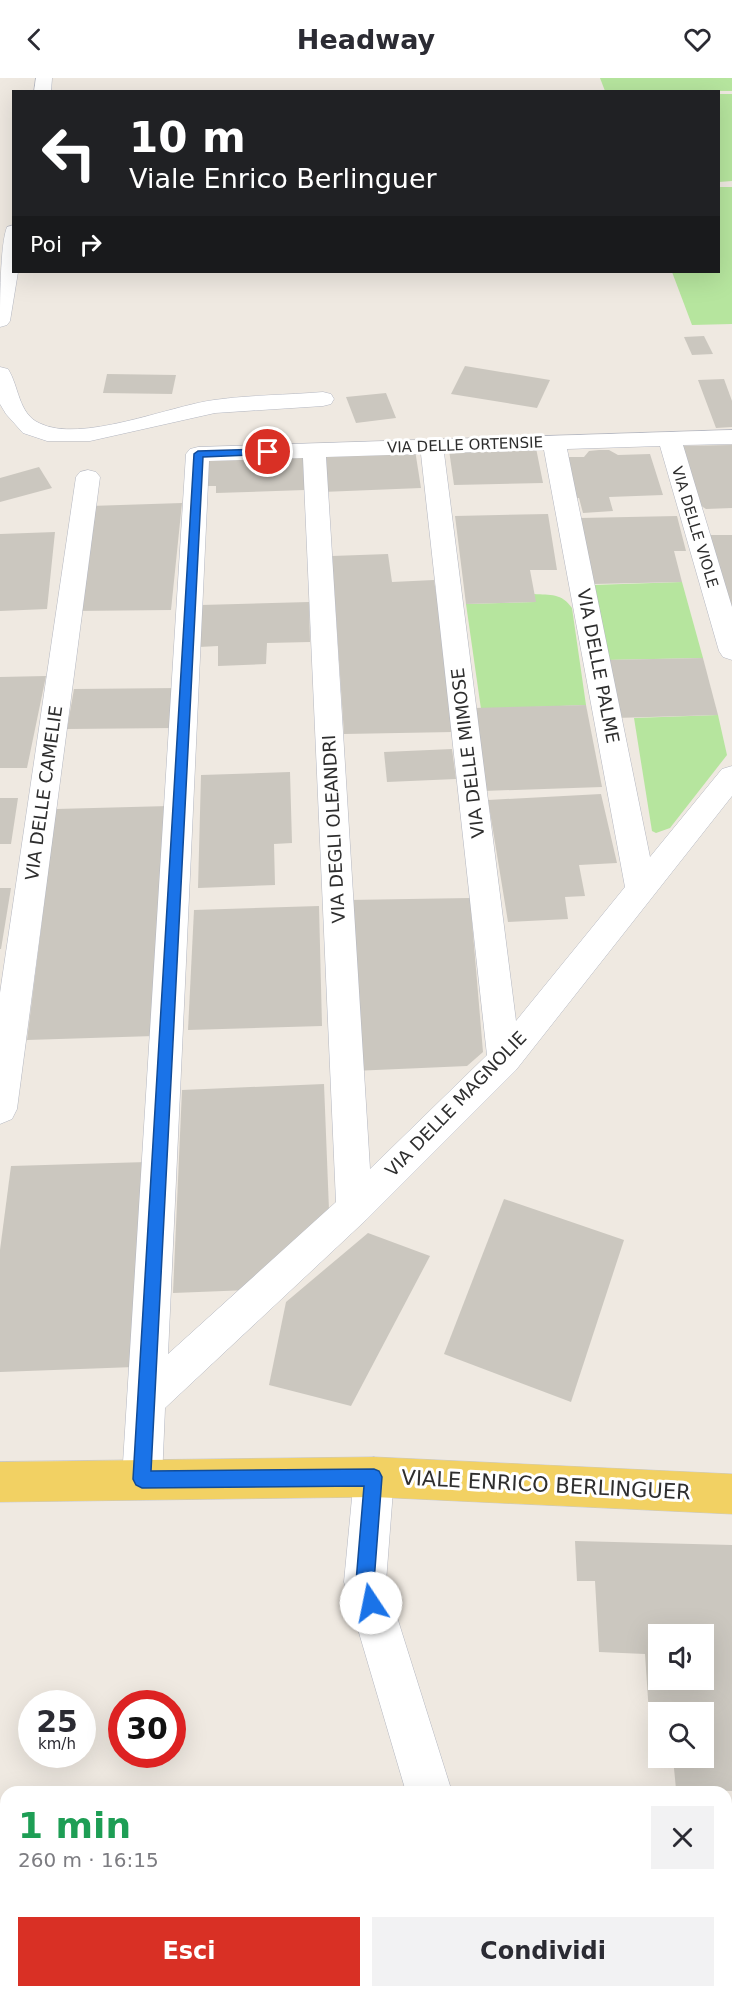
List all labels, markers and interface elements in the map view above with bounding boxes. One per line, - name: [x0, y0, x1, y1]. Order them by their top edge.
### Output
- icon: back: [18, 23, 51, 56]
- icon: heart: [681, 23, 714, 56]
- text: Headway: [297, 24, 435, 55]
- text: 10 m: [129, 113, 246, 162]
- icon: left: [30, 114, 108, 192]
- text: Viale Enrico Berlinguer: [129, 163, 437, 194]
- icon: right: [74, 228, 107, 261]
- text: Poi: [30, 232, 62, 257]
- pin: [242, 426, 293, 477]
- street label: VIA DELLE ORTENSIE: [387, 433, 543, 457]
- icon: arrive: [251, 435, 284, 468]
- street label: VIA DELLE VIOLE: [668, 464, 722, 590]
- street label: VIA DELLE PALME: [573, 587, 624, 745]
- street label: VIA DELLE MIMOSE: [447, 667, 488, 839]
- street label: VIA DELLE CAMELIE: [21, 704, 66, 882]
- street label: VIA DEGLI OLEANDRI: [318, 734, 349, 924]
- street label: VIA DELLE MAGNOLIE: [381, 1027, 531, 1181]
- street label: VIALE ENRICO BERLINGUER: [401, 1465, 691, 1505]
- position arrow: [339, 1571, 403, 1635]
- map controls: [648, 1624, 714, 1768]
- button: sound: [648, 1624, 714, 1690]
- speed limit sign: 30: [108, 1690, 186, 1768]
- button: search: [648, 1702, 714, 1768]
- text: 25: [36, 1704, 78, 1739]
- text: km/h: [38, 1735, 76, 1753]
- text: 1 min: [18, 1805, 131, 1846]
- button: close: [651, 1806, 714, 1869]
- text: 260 m · 16:15: [18, 1848, 159, 1872]
- button: Esci: [18, 1917, 360, 1986]
- button: Condividi: [372, 1917, 714, 1986]

